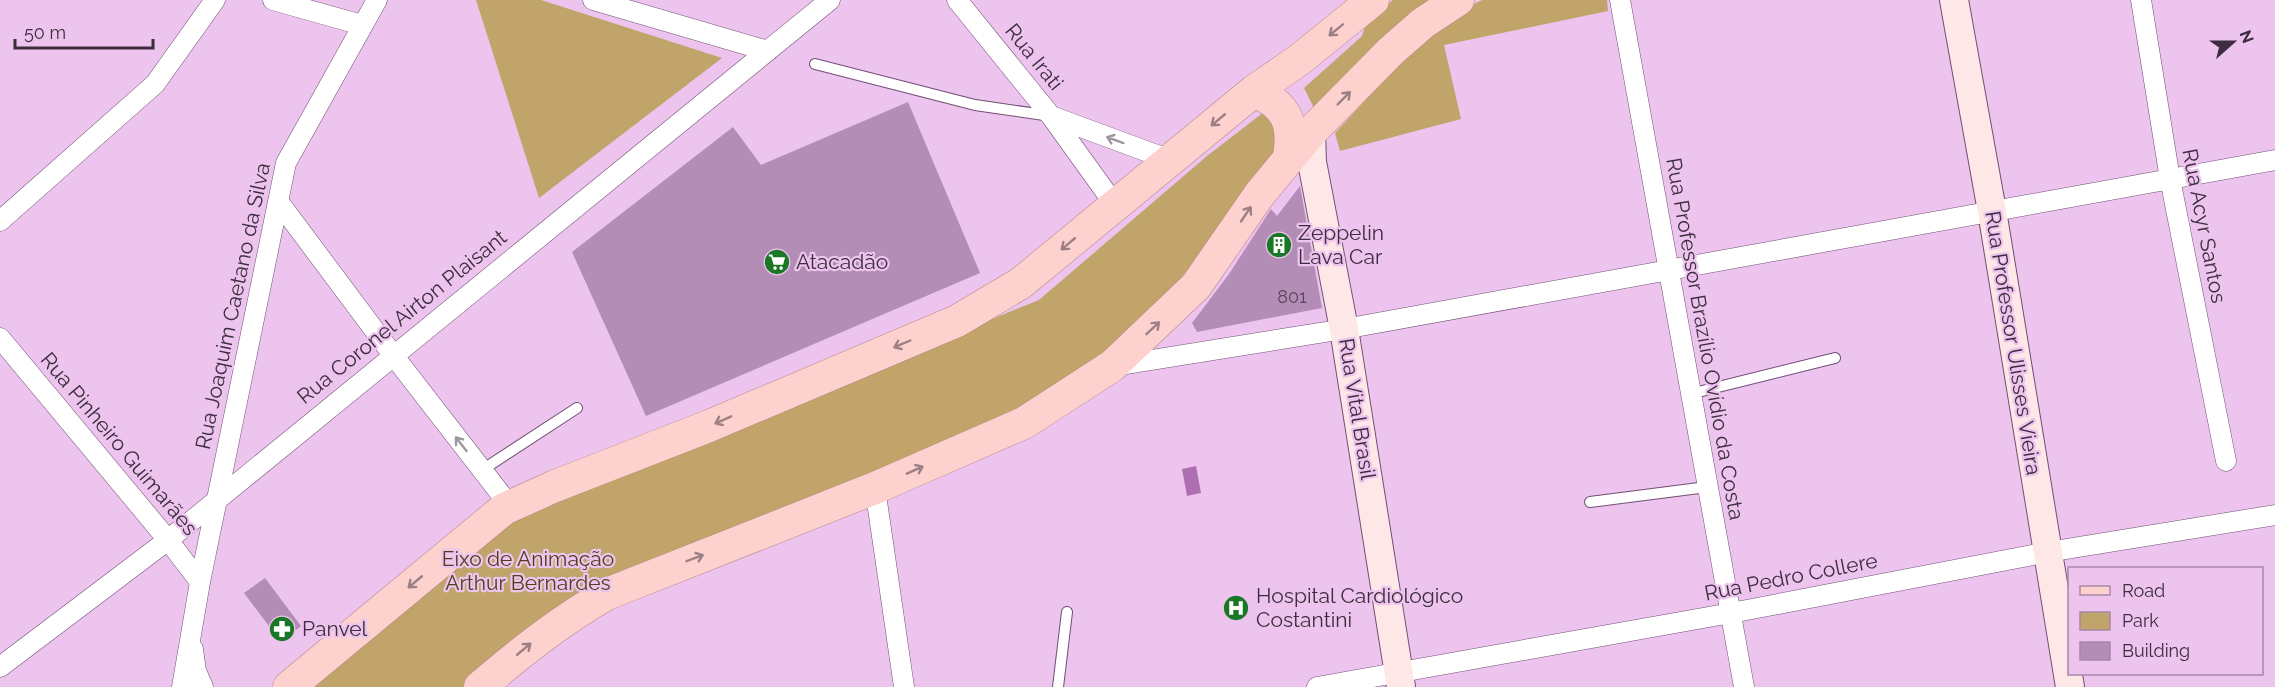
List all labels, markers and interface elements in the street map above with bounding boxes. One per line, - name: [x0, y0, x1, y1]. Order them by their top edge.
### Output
- scale bar: [15, 12, 153, 50]
- north arrow: [2203, 12, 2263, 72]
- street label: Rua Irati: [1000, 18, 1069, 95]
- text: 50 m: [24, 22, 66, 43]
- one-way arrow: [1328, 23, 1344, 36]
- text: N: [2235, 28, 2258, 46]
- one-way arrow: [1337, 91, 1351, 106]
- one-way arrow: [1211, 113, 1226, 127]
- one-way arrow: [1106, 134, 1125, 145]
- street label: Rua Acyr Santos: [2177, 147, 2232, 305]
- street label: Rua Professor Brazílio Ovídio da Costa: [1661, 156, 1750, 522]
- street label: Rua Joaquim Caetano da Silva: [190, 160, 275, 451]
- one-way arrow: [1241, 206, 1253, 223]
- street label: Rua Professor Ulisses Vieira: [1980, 209, 2047, 477]
- place label: Zeppelin Lava Car: [1298, 220, 1384, 269]
- street label: Rua Coronel Airton Plaisant: [292, 224, 511, 409]
- building icon: Zeppelin Lava Car: [1264, 230, 1294, 260]
- one-way arrow: [1061, 237, 1076, 251]
- supermarket icon: Atacadão: [762, 247, 792, 277]
- place label: Atacadão: [796, 249, 888, 274]
- house number: 801: [1277, 286, 1307, 307]
- one-way arrow: [1145, 321, 1160, 335]
- street label: Rua Vital Brasil: [1334, 336, 1381, 482]
- one-way arrow: [893, 339, 912, 350]
- street label: Rua Pinheiro Guimarães: [36, 347, 203, 540]
- one-way arrow: [714, 415, 732, 427]
- one-way arrow: [455, 436, 468, 452]
- one-way arrow: [906, 464, 924, 475]
- park label: Eixo de Animação Arthur Bernardes: [442, 546, 614, 595]
- street label: Rua Pedro Collere: [1702, 547, 1880, 606]
- one-way arrow: [685, 552, 704, 563]
- legend: [2068, 567, 2263, 675]
- one-way arrow: [407, 575, 423, 588]
- text: Road: [2122, 580, 2165, 601]
- place label: Hospital Cardiológico Costantini: [1256, 583, 1463, 632]
- hospital icon: Hospital Cardiológico Costantini: [1221, 593, 1251, 623]
- text: Park: [2122, 610, 2159, 631]
- pharmacy icon: Panvel: [267, 614, 297, 644]
- place label: Panvel: [302, 616, 368, 641]
- text: Building: [2122, 640, 2190, 661]
- one-way arrow: [516, 643, 532, 656]

